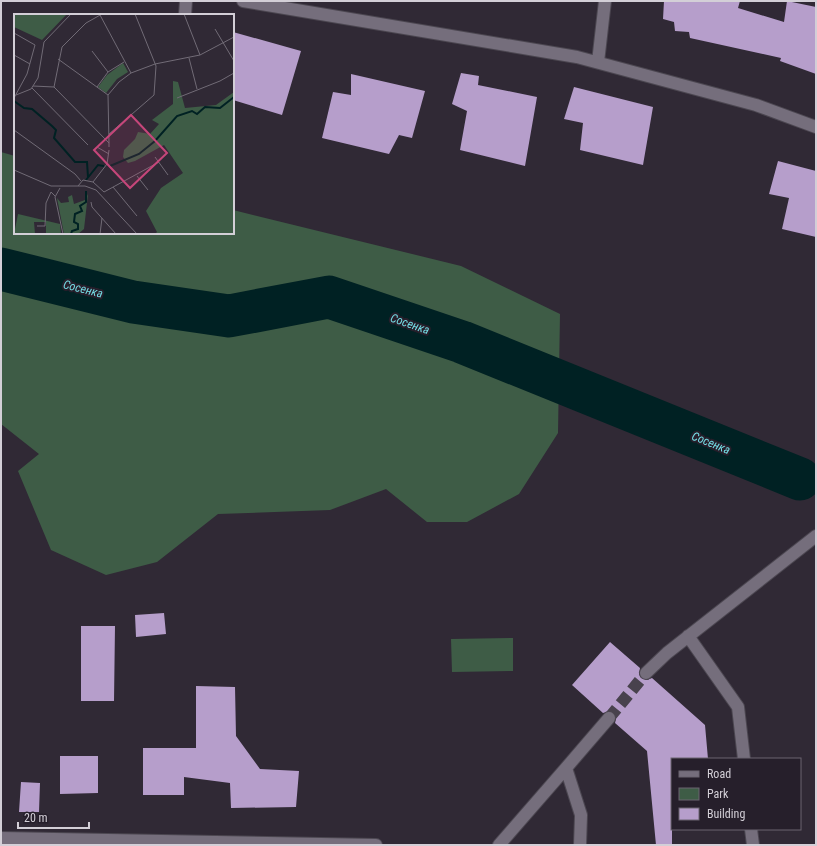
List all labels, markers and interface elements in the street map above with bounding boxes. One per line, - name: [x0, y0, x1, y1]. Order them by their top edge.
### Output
- inset map: [14, 14, 234, 234]
- water label: Сосенка: [62, 277, 104, 301]
- water label: Сосенка: [389, 311, 431, 337]
- water label: Сосенка: [690, 429, 732, 457]
- legend: [671, 758, 801, 830]
- text: Road: [707, 767, 731, 781]
- text: Park: [707, 787, 729, 801]
- scale bar: [18, 804, 89, 830]
- text: Building: [707, 807, 745, 821]
- text: 20 m: [24, 811, 48, 825]

